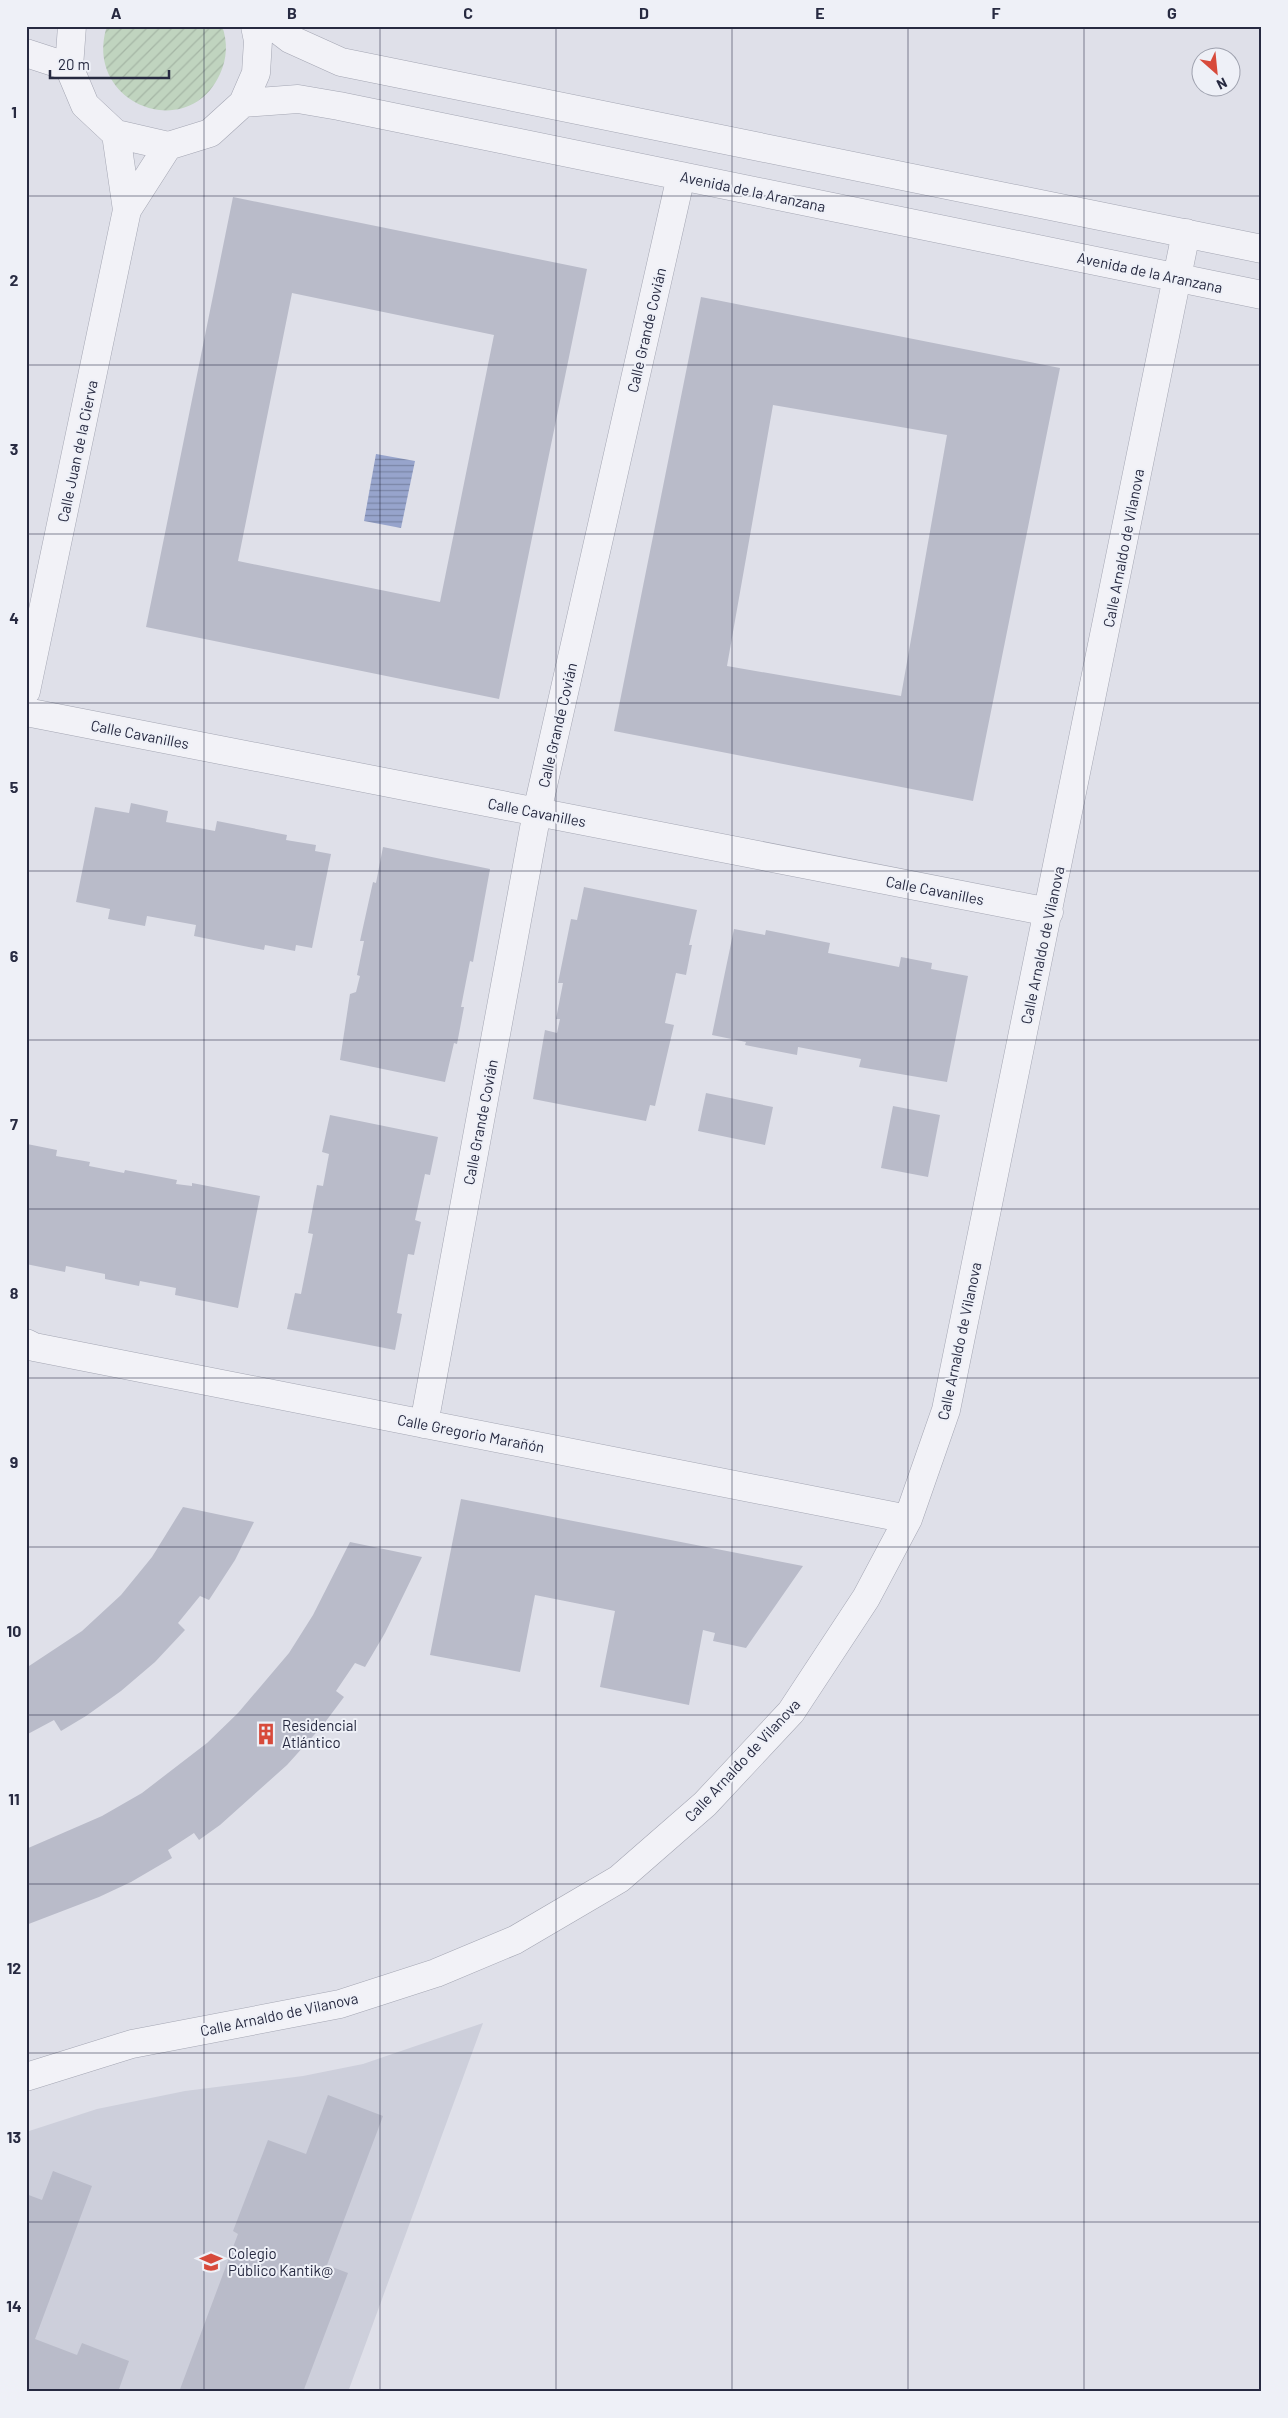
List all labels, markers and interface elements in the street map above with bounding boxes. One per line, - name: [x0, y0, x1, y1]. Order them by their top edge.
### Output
- text: A: [111, 3, 122, 22]
- text: B: [287, 3, 297, 22]
- text: C: [463, 3, 473, 22]
- text: D: [639, 3, 649, 22]
- text: E: [815, 3, 825, 22]
- text: F: [992, 3, 1001, 22]
- text: G: [1167, 3, 1177, 22]
- scale bar: [50, 48, 169, 80]
- north arrow: [1190, 48, 1240, 98]
- text: 20 m: [58, 55, 90, 73]
- text: N: [1214, 74, 1230, 94]
- text: 1: [11, 102, 17, 121]
- street label: Avenida de la Aranzana: [679, 167, 827, 215]
- street label: Avenida de la Aranzana: [1076, 248, 1224, 296]
- street label: Calle Grande Covián: [623, 266, 669, 394]
- text: 2: [10, 270, 19, 289]
- street label: Calle Juan de la Cierva: [53, 378, 101, 524]
- text: 3: [10, 439, 18, 458]
- street label: Calle Arnaldo de Vilanova: [1099, 467, 1147, 629]
- text: 4: [9, 608, 19, 627]
- street label: Calle Grande Covián: [534, 661, 580, 789]
- street label: Calle Cavanilles: [89, 716, 191, 752]
- text: 5: [10, 777, 19, 796]
- street label: Calle Cavanilles: [486, 794, 588, 830]
- street label: Calle Arnaldo de Vilanova: [1016, 864, 1068, 1026]
- street label: Calle Cavanilles: [884, 872, 986, 908]
- text: 6: [10, 946, 19, 965]
- street label: Calle Grande Covián: [459, 1058, 501, 1186]
- text: 7: [10, 1114, 18, 1133]
- street label: Calle Arnaldo de Vilanova: [933, 1260, 985, 1422]
- text: 8: [10, 1283, 19, 1302]
- street label: Calle Gregorio Marañón: [396, 1410, 546, 1456]
- text: 9: [10, 1452, 18, 1471]
- text: 10: [7, 1621, 21, 1640]
- street label: Calle Arnaldo de Vilanova: [680, 1695, 804, 1825]
- place label: Residencial Atlántico: [282, 1716, 357, 1751]
- building icon: Residencial Atlántico: [253, 1721, 279, 1747]
- text: 11: [8, 1789, 20, 1808]
- text: 12: [7, 1958, 21, 1977]
- street label: Calle Arnaldo de Vilanova: [198, 1988, 360, 2040]
- text: 13: [7, 2127, 21, 2146]
- place label: Colegio Público Kantik@: [228, 2244, 333, 2279]
- school or university icon: Colegio Público Kantik@: [198, 2249, 224, 2275]
- text: 14: [6, 2296, 22, 2315]

